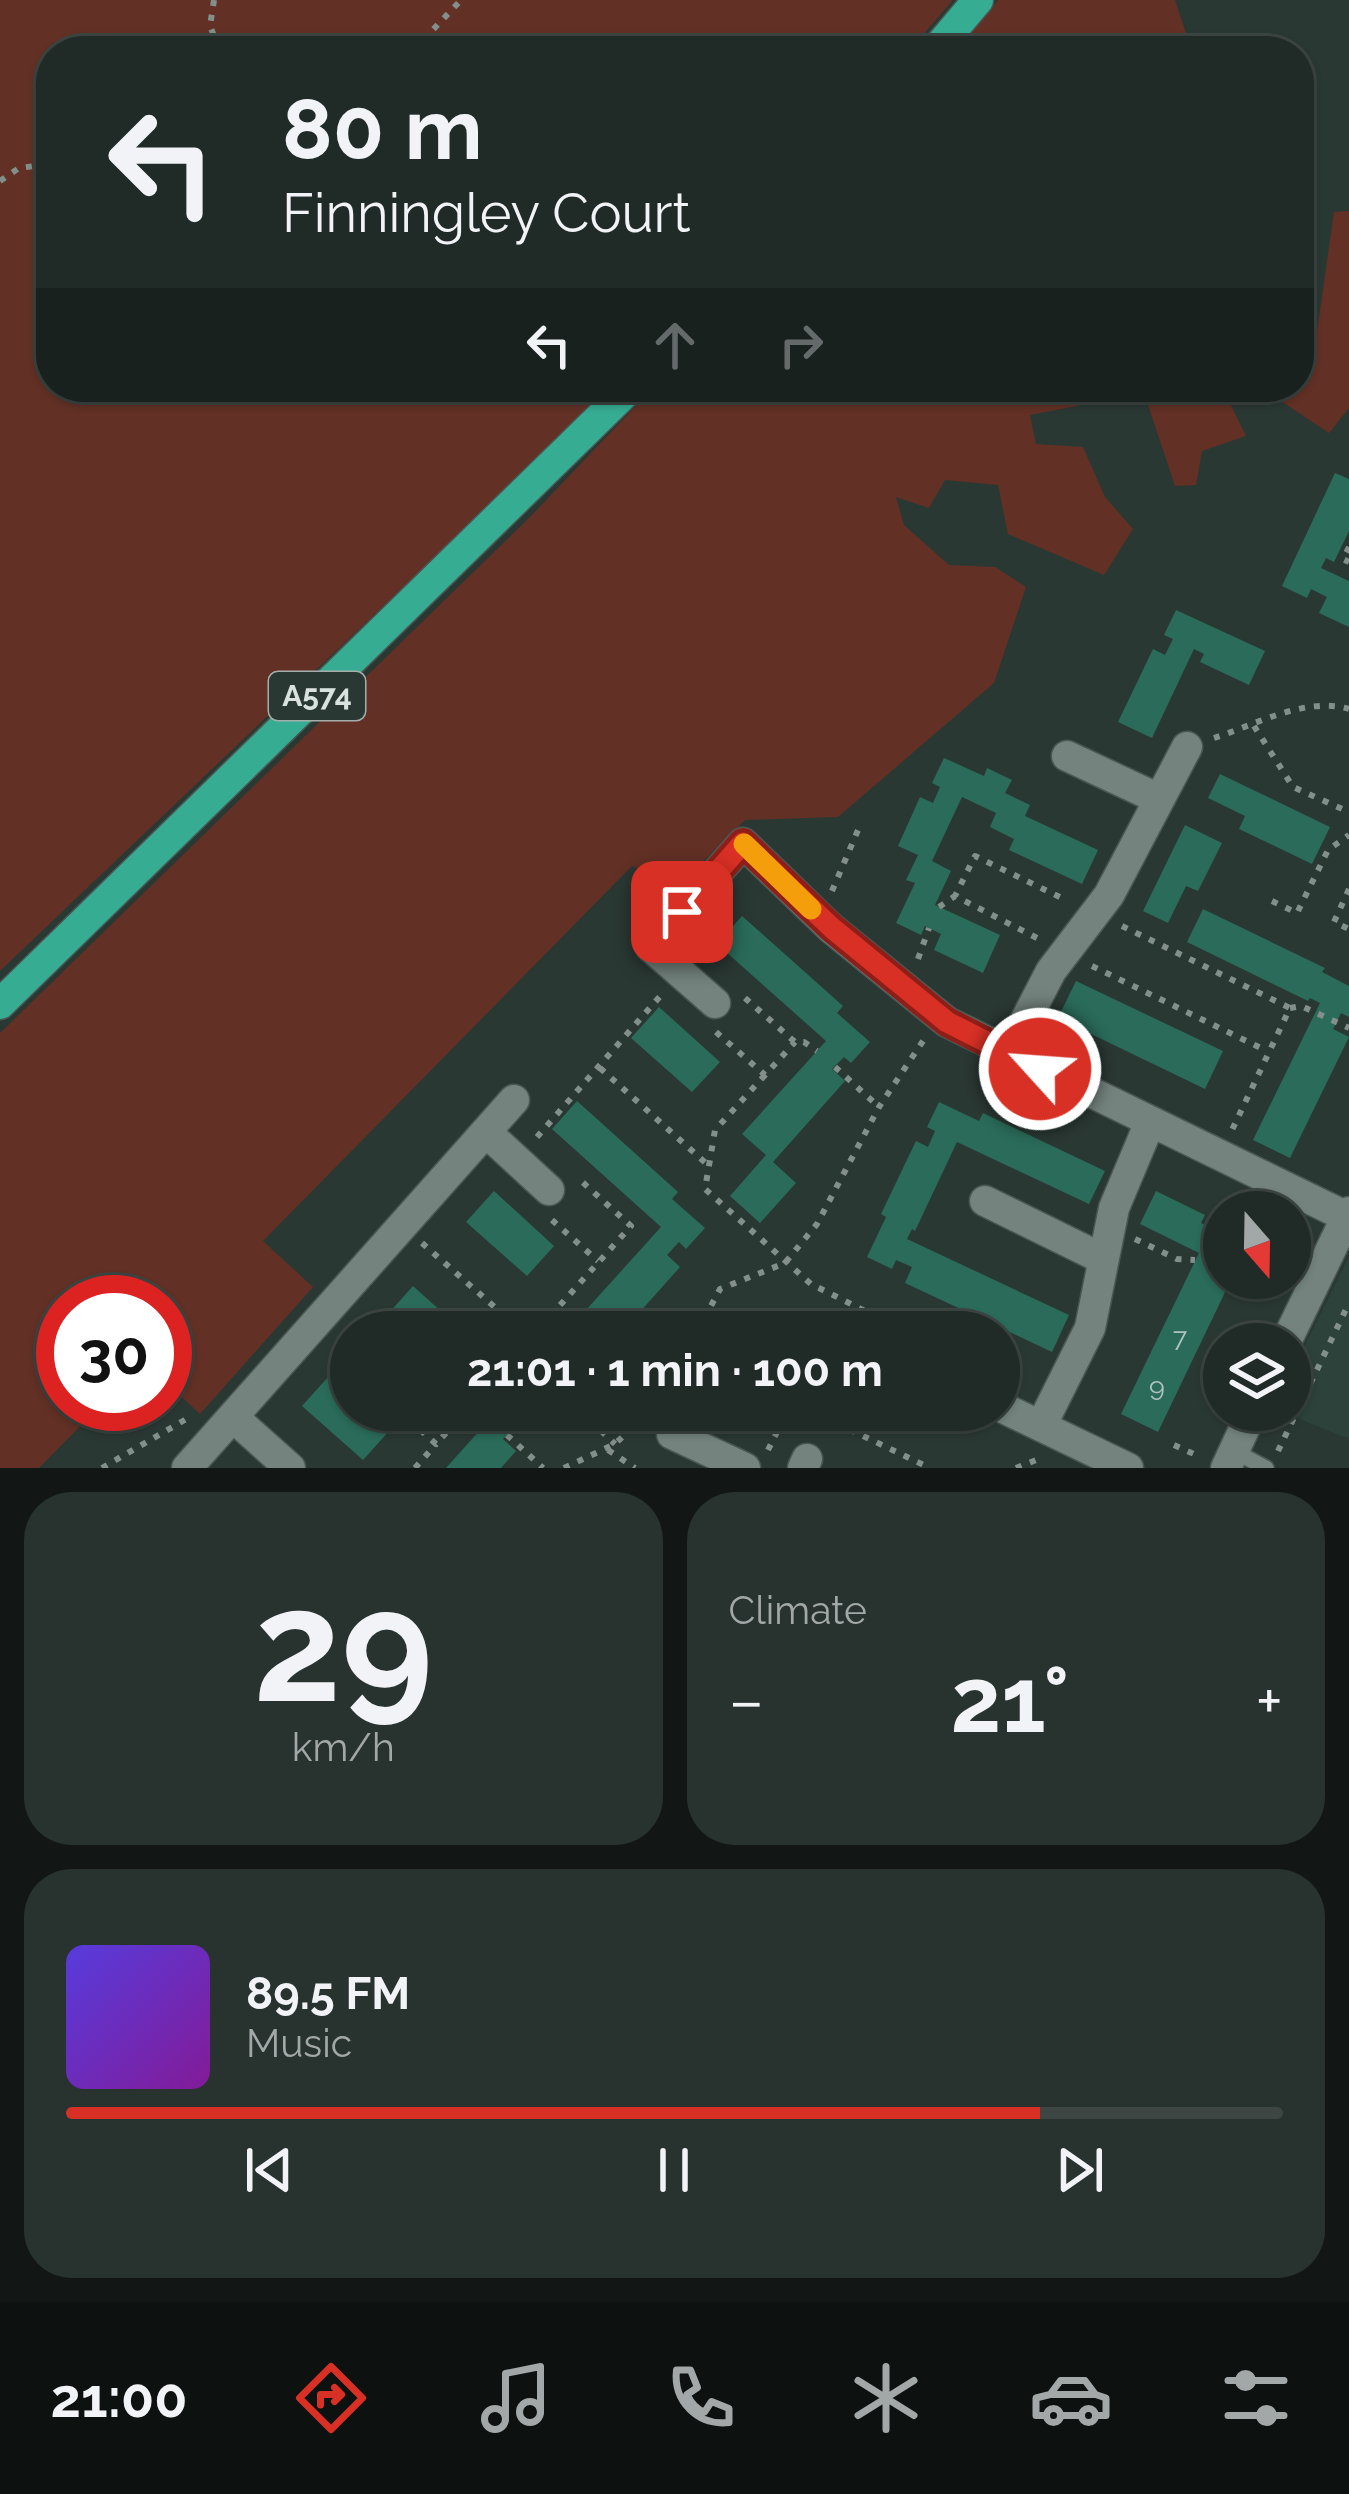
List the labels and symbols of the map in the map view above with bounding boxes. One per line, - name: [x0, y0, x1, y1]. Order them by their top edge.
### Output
- road number: A574: [269, 672, 365, 720]
- pin: [631, 861, 733, 963]
- position arrow: [977, 1006, 1103, 1132]
- north arrow: [1203, 1191, 1311, 1299]
- speed limit sign: 30: [36, 1275, 192, 1431]
- house number: 7: [1173, 1322, 1188, 1353]
- house number: 9: [1149, 1371, 1165, 1402]

